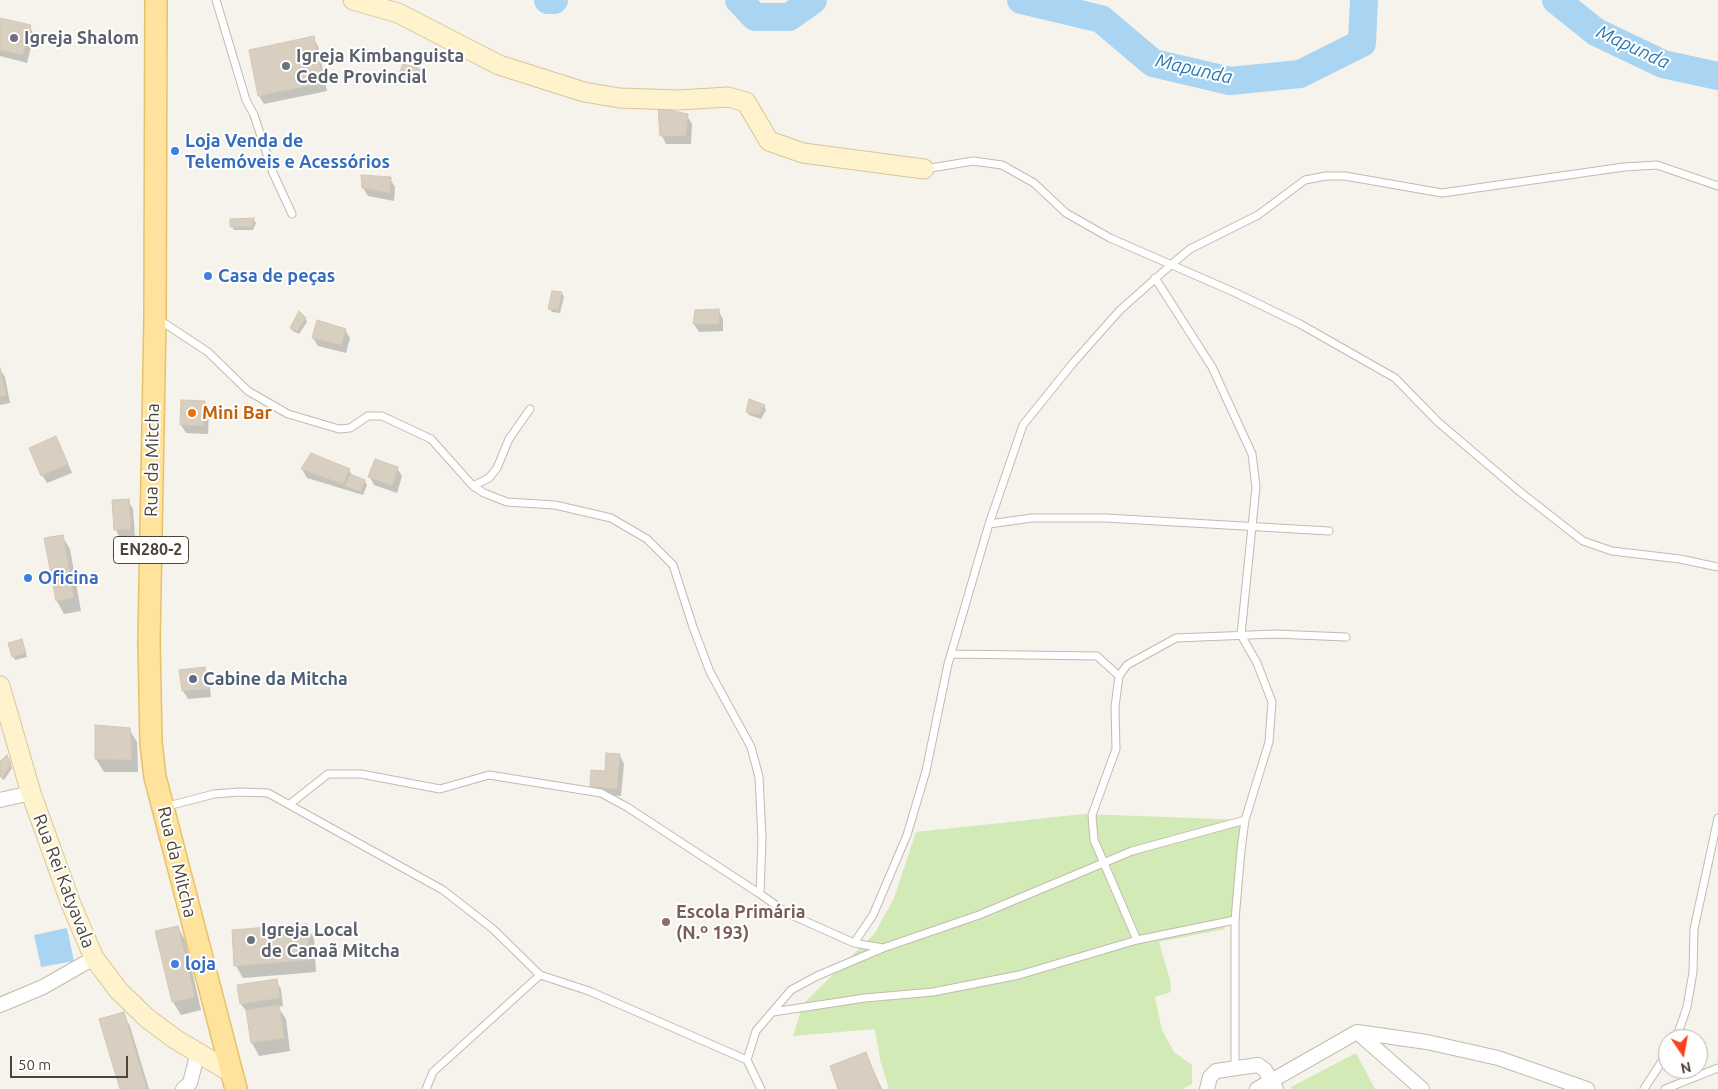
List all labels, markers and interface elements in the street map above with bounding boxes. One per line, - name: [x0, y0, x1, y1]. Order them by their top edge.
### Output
- water label: Mapunda: [1593, 20, 1673, 74]
- place label: Igreja Shalom: [24, 27, 139, 49]
- marker: Igreja Shalom: [8, 32, 20, 44]
- place label: Igreja Kimbanguista Cede Provincial: [296, 45, 464, 88]
- water label: Mapunda: [1153, 49, 1235, 89]
- marker: Igreja Kimbanguista Cede Provincial: [280, 60, 292, 72]
- place label: Loja Venda de Telemóveis e Acessórios: [185, 130, 390, 172]
- marker: Loja Venda de Telemóveis e Acessórios: [169, 145, 181, 157]
- place label: Casa de peças: [218, 265, 335, 287]
- marker: Casa de peças: [202, 270, 214, 282]
- place label: Mini Bar: [202, 402, 272, 424]
- street label: Rua da Mitcha: [140, 403, 164, 517]
- marker: Mini Bar: [186, 407, 198, 419]
- road number: EN280-2: [114, 536, 188, 564]
- place label: Oficina: [38, 567, 99, 589]
- marker: Oficina: [22, 572, 34, 584]
- place label: Cabine da Mitcha: [203, 668, 348, 690]
- marker: Cabine da Mitcha: [187, 673, 199, 685]
- street label: Rua da Mitcha: [153, 804, 201, 920]
- street label: Rua Rei Katyavala: [29, 811, 99, 951]
- place label: Escola Primária (N.º 193): [676, 901, 805, 944]
- marker: Escola Primária (N.º 193): [660, 916, 672, 928]
- place label: Igreja Local de Canaã Mitcha: [261, 919, 400, 962]
- marker: Igreja Local de Canaã Mitcha: [245, 934, 257, 946]
- place label: loja: [185, 953, 216, 975]
- marker: loja: [169, 958, 181, 970]
- north arrow: [1658, 1029, 1708, 1079]
- scale bar: [12, 1046, 130, 1078]
- text: 50 m: [18, 1056, 51, 1073]
- text: N: [1679, 1059, 1693, 1077]

